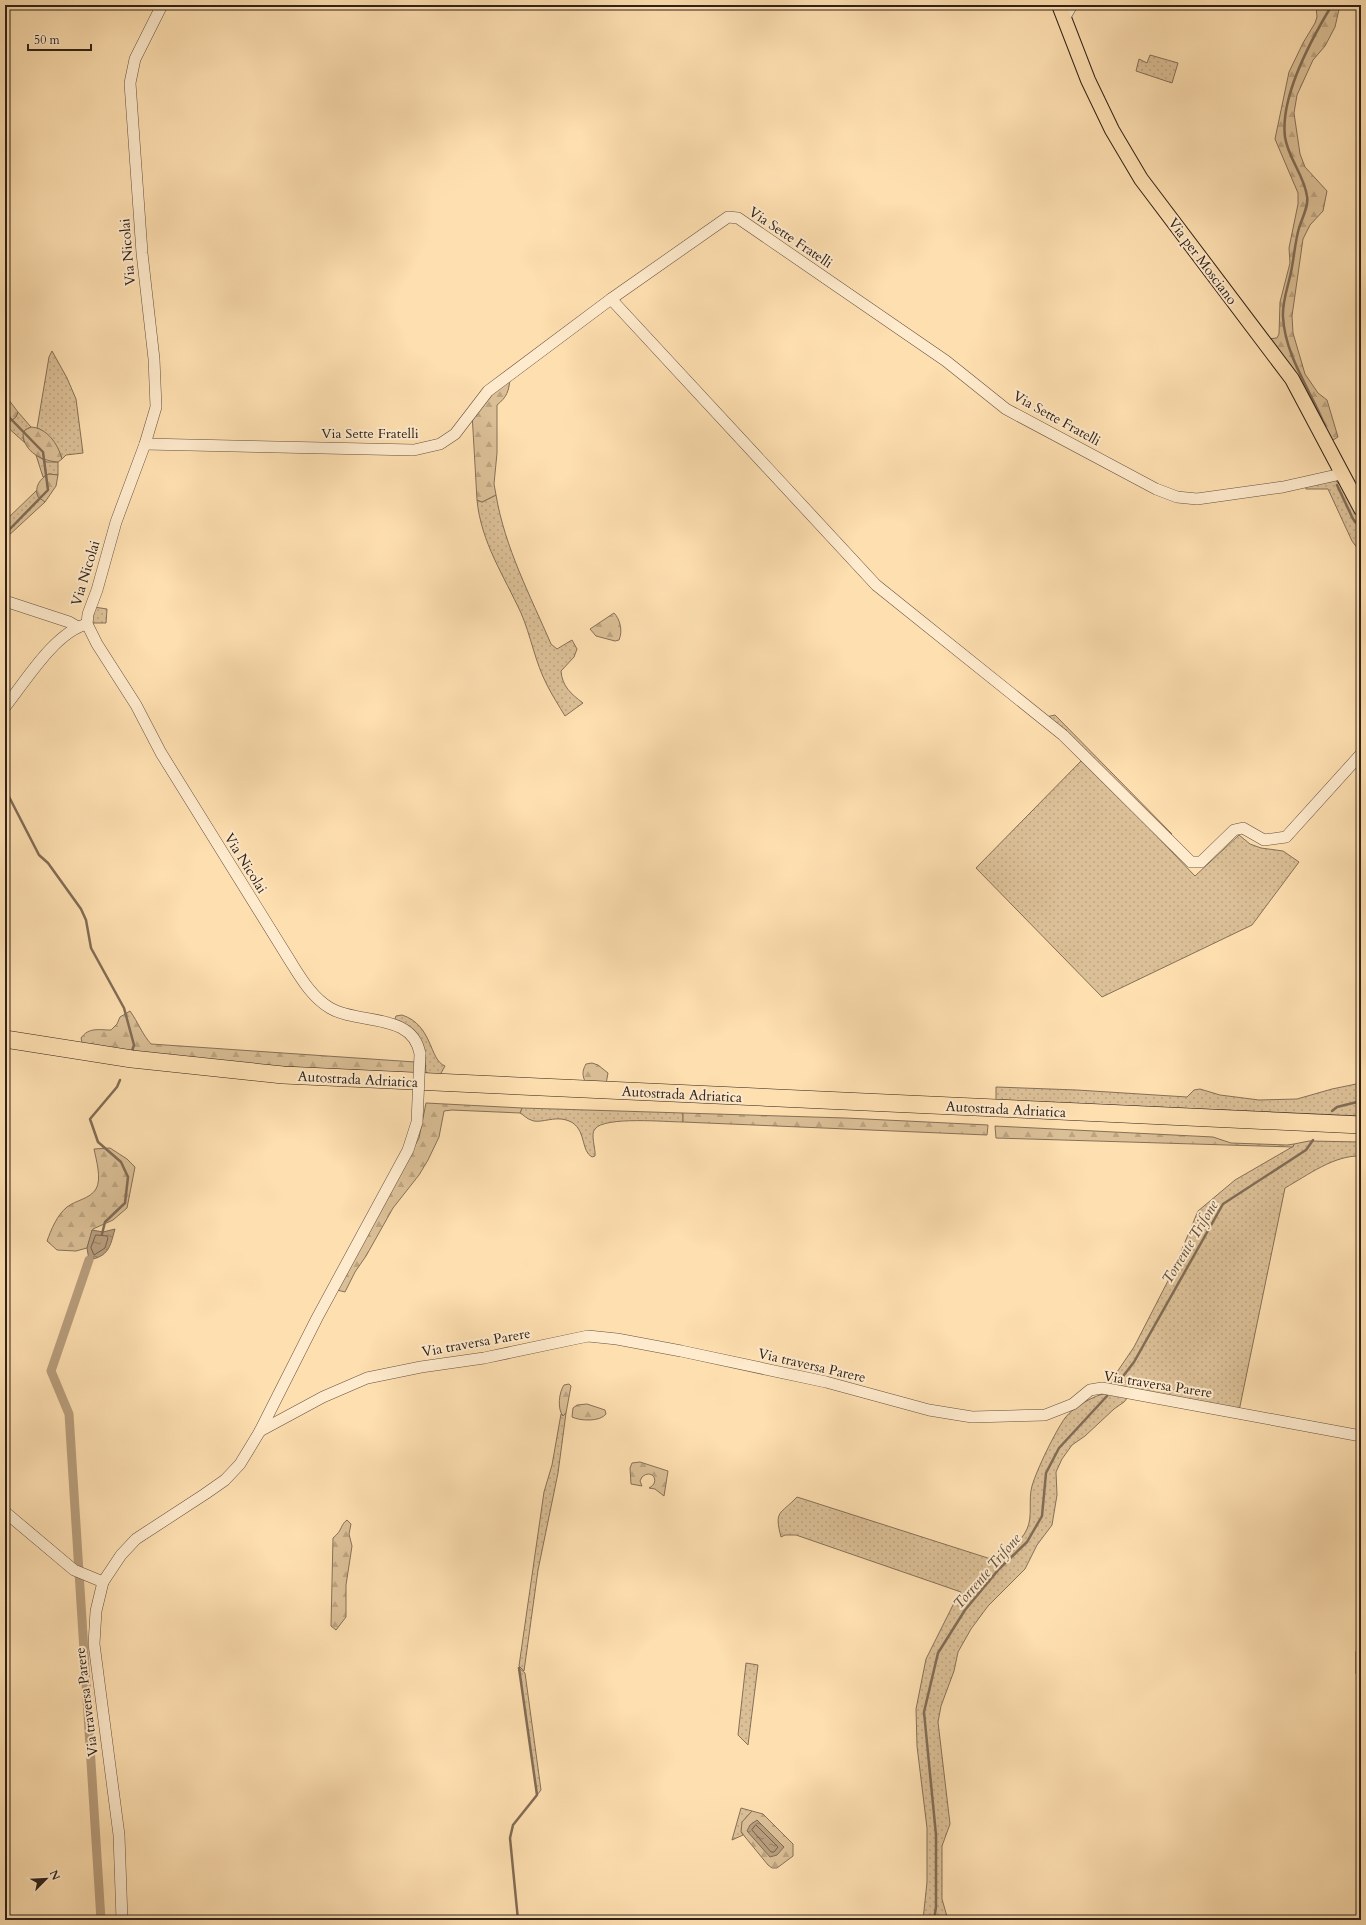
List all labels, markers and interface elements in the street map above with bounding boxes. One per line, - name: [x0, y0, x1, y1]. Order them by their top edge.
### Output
- scale bar: [28, 26, 91, 52]
- text: 50 m: [34, 32, 61, 48]
- street label: Via Sette Fratelli: [745, 202, 836, 273]
- street label: Via per Mosciano: [1164, 214, 1242, 309]
- street label: Via Nicolai: [115, 217, 140, 286]
- street label: Via Sette Fratelli: [1010, 387, 1104, 450]
- street label: Via Sette Fratelli: [321, 424, 419, 443]
- street label: Via Nicolai: [67, 538, 104, 608]
- street label: Via Nicolai: [220, 830, 272, 897]
- street label: Autostrada Adriatica: [297, 1067, 419, 1092]
- street label: Autostrada Adriatica: [621, 1082, 743, 1107]
- street label: Autostrada Adriatica: [945, 1097, 1067, 1122]
- water label: Torrente Trifone: [1157, 1196, 1223, 1287]
- street label: Via traversa Parere: [420, 1324, 532, 1361]
- street label: Via traversa Parere: [756, 1344, 868, 1387]
- street label: Via traversa Parere: [1102, 1367, 1214, 1402]
- water label: Torrente Trifone: [949, 1529, 1025, 1613]
- street label: Via traversa Parere: [70, 1646, 103, 1758]
- north arrow: [26, 1859, 66, 1899]
- text: N: [46, 1868, 64, 1883]

